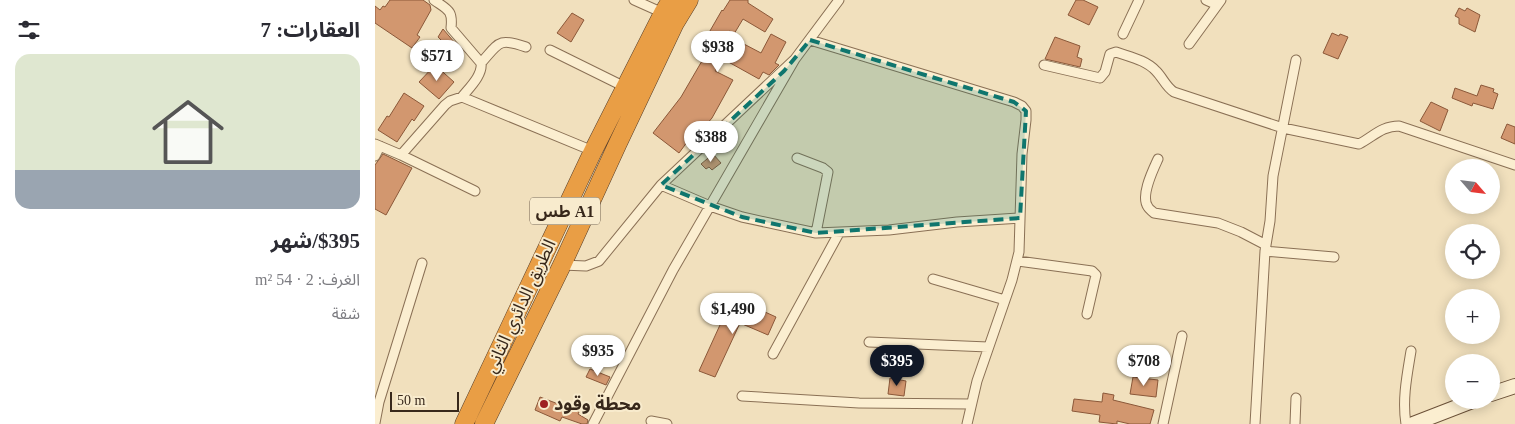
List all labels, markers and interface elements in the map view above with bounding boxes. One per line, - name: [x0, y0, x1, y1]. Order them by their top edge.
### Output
- icon: filters: [15, 16, 43, 44]
- text: العقارات: 7: [261, 18, 360, 42]
- pin: $938: [688, 30, 748, 73]
- text: $938: [702, 38, 734, 55]
- pin: $571: [407, 39, 467, 82]
- text: $571: [421, 47, 453, 64]
- icon: home: [143, 87, 233, 177]
- pin: $388: [681, 120, 741, 163]
- text: $388: [695, 128, 727, 145]
- north arrow: [1445, 159, 1500, 214]
- map controls: [1445, 159, 1500, 409]
- road number: طس A1: [530, 198, 600, 225]
- button: locate: [1445, 224, 1500, 279]
- text: $395/شهر: [271, 229, 360, 253]
- street label: الطريق الدائري الثاني: [480, 236, 563, 377]
- text: الغرف: 2 · 54 m²: [255, 271, 360, 288]
- button: +: [1445, 289, 1500, 344]
- pin: $1,490: [692, 292, 774, 335]
- text: $1,490: [711, 300, 755, 317]
- text: شقة: [332, 305, 360, 322]
- pin: $935: [568, 334, 628, 377]
- text: $935: [582, 342, 614, 359]
- pin: $395: [867, 344, 927, 387]
- pin: $708: [1114, 344, 1174, 387]
- text: $395: [881, 352, 913, 369]
- text: $708: [1128, 352, 1160, 369]
- button: −: [1445, 354, 1500, 409]
- scale bar: [390, 389, 459, 412]
- text: 50 m: [397, 393, 425, 408]
- place label: محطة وقود: [554, 394, 641, 414]
- marker: محطة وقود: [538, 398, 550, 410]

